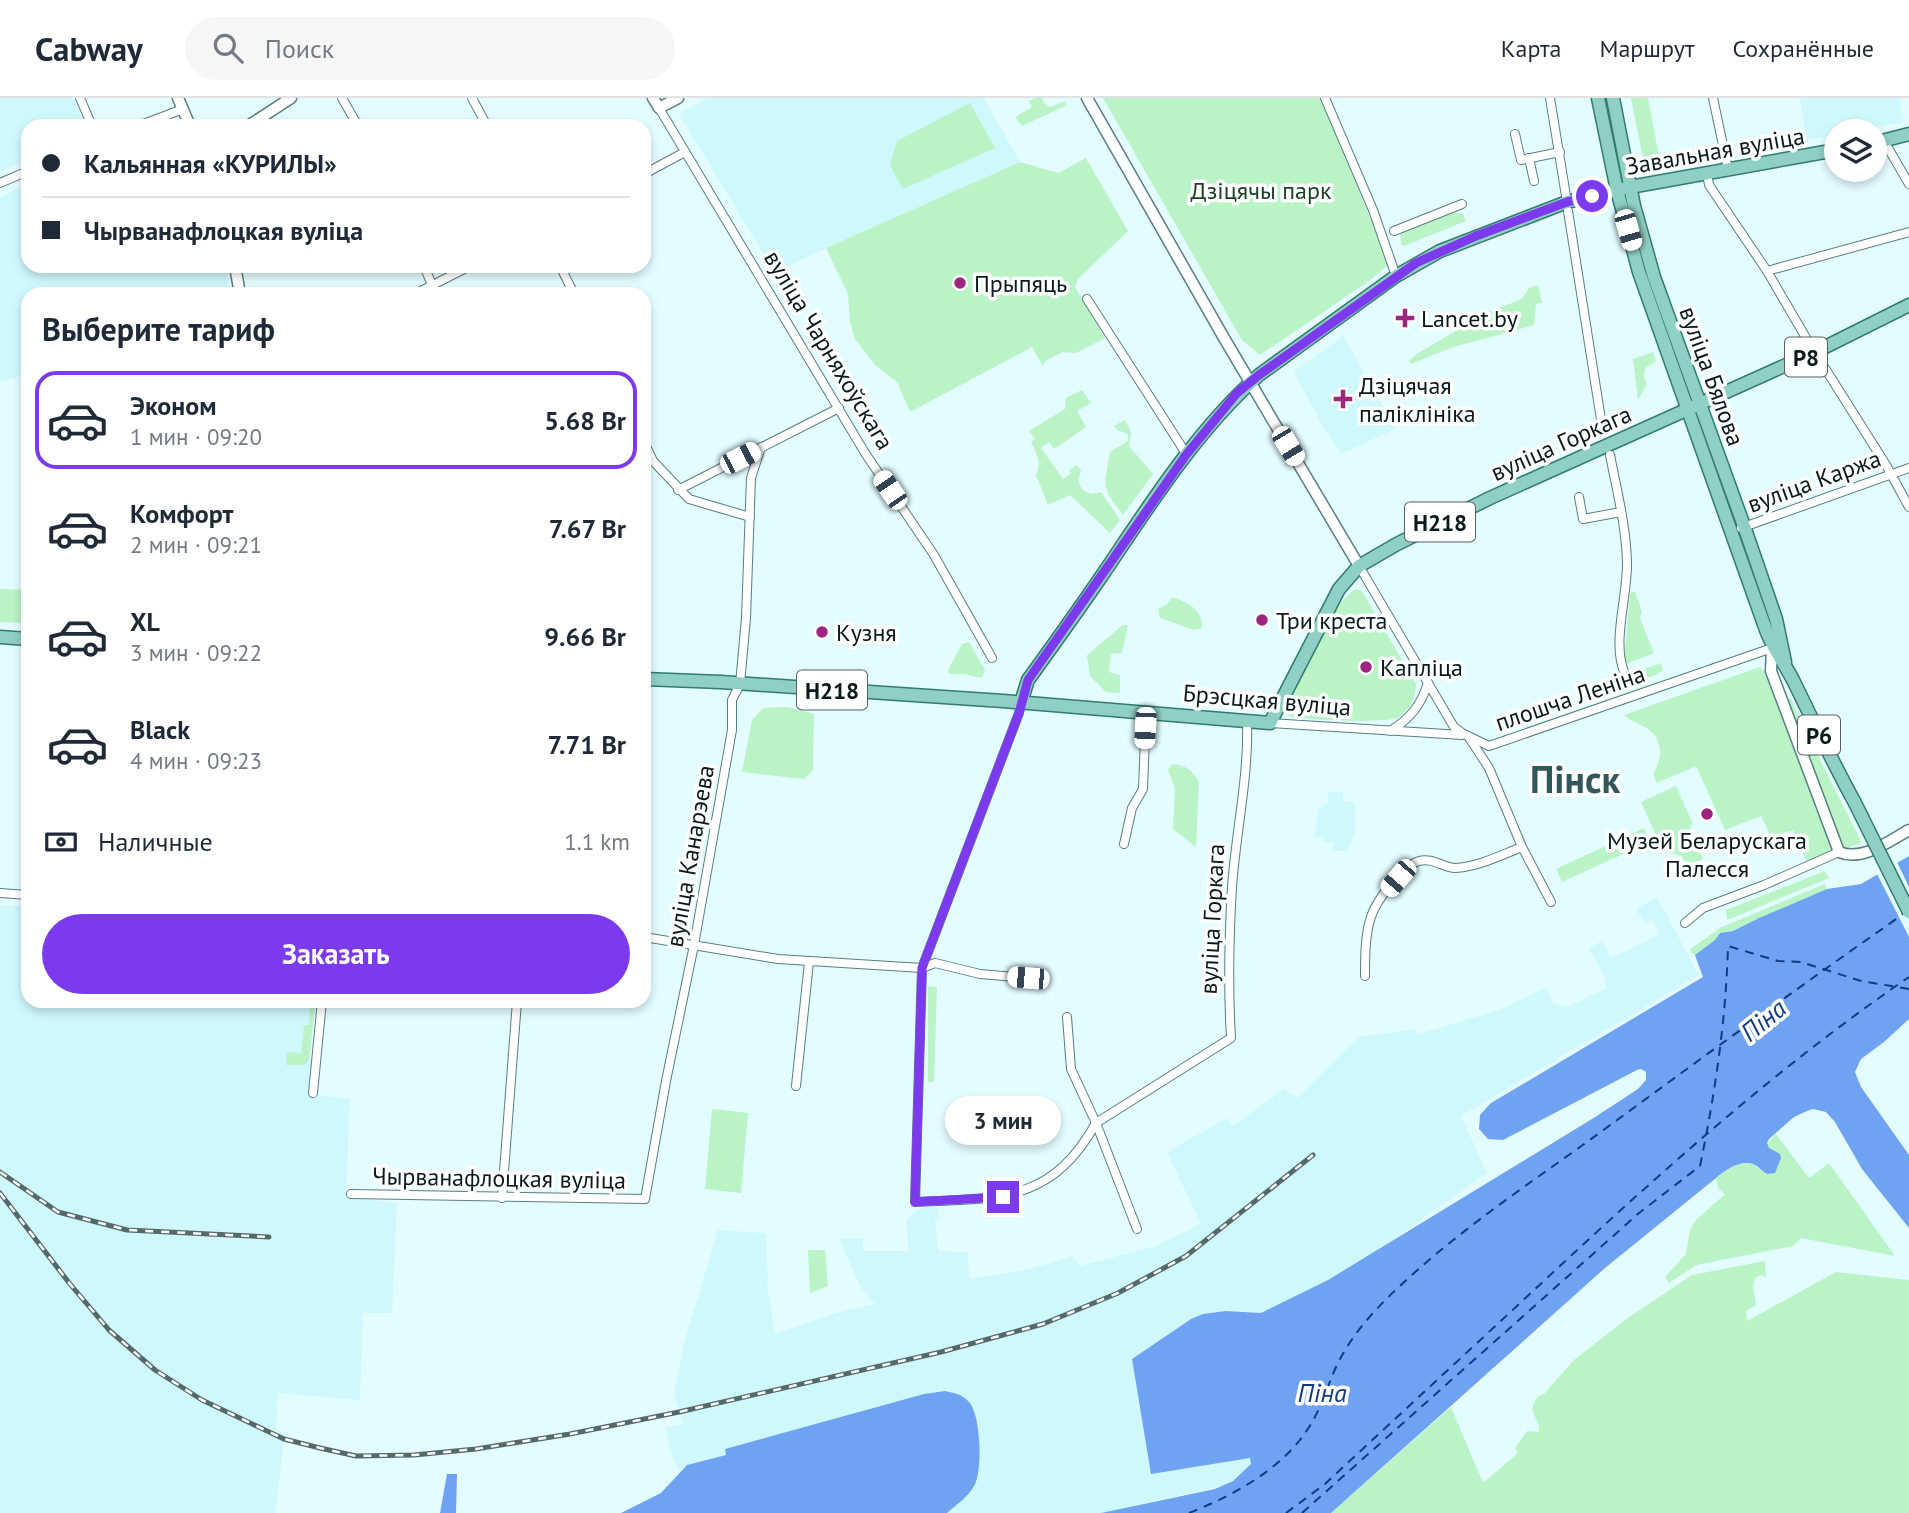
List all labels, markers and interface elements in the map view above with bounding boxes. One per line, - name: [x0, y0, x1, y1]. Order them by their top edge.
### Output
- search box: [185, 17, 675, 80]
- text: Cabway: [35, 27, 143, 70]
- icon: search: [209, 29, 247, 67]
- text: Поиск: [265, 32, 334, 65]
- text: Карта: [1501, 33, 1561, 64]
- text: Маршрут: [1599, 33, 1694, 64]
- text: Сохранённые: [1732, 33, 1874, 64]
- map controls: [1824, 119, 1887, 182]
- button: layers: [1824, 119, 1887, 182]
- street label: Завальная вуліца: [1623, 120, 1807, 182]
- text: Кальянная «КУРИЛЫ»: [84, 147, 337, 180]
- park label: Дзіцячы парк: [1191, 175, 1332, 206]
- route start: [1576, 180, 1608, 212]
- car: [1613, 207, 1644, 253]
- text: Чырванафлоцкая вуліца: [84, 214, 363, 247]
- street label: вуліца Чарняхоўскага: [757, 245, 901, 455]
- place label: Прыпяць: [974, 268, 1067, 299]
- marker: Прыпяць: [952, 275, 968, 291]
- street label: вуліца Бялова: [1672, 302, 1752, 450]
- place label: Lancet.by: [1421, 303, 1518, 334]
- text: Выберите тариф: [42, 308, 275, 350]
- marker: Lancet.by: [1395, 308, 1415, 328]
- road number: Р8: [1785, 338, 1827, 376]
- place label: Дзіцячая паліклініка: [1359, 370, 1476, 429]
- icon: car: [46, 389, 109, 452]
- text: Эконом: [130, 389, 217, 422]
- marker: Дзіцячая паліклініка: [1333, 389, 1353, 409]
- street label: вуліца Горкага: [1486, 398, 1636, 488]
- text: 5.68 Br: [544, 404, 626, 437]
- text: 1 мин · 09:20: [130, 422, 262, 451]
- car: [1269, 423, 1308, 469]
- car: [717, 439, 764, 477]
- street label: вуліца Каржа: [1743, 443, 1885, 519]
- car: [870, 467, 911, 513]
- icon: car: [46, 497, 109, 560]
- text: Комфорт: [130, 497, 233, 530]
- road number: Н218: [1405, 502, 1475, 542]
- text: 7.67 Br: [549, 512, 626, 545]
- text: 2 мин · 09:21: [130, 530, 262, 559]
- icon: car: [46, 605, 109, 668]
- text: XL: [130, 605, 160, 638]
- place label: Три креста: [1276, 605, 1387, 636]
- marker: Три креста: [1254, 612, 1270, 628]
- place label: Кузня: [836, 617, 897, 648]
- text: 9.66 Br: [544, 620, 626, 653]
- marker: Кузня: [814, 624, 830, 640]
- text: 3 мин · 09:22: [130, 638, 262, 667]
- place label: Капліца: [1380, 652, 1463, 683]
- street label: плошча Леніна: [1491, 658, 1649, 738]
- marker: Капліца: [1358, 659, 1374, 675]
- road number: Н218: [797, 670, 867, 710]
- street label: Брэсцкая вуліца: [1182, 677, 1352, 723]
- car: [1134, 706, 1157, 750]
- icon: car: [46, 713, 109, 776]
- text: Black: [130, 713, 190, 746]
- road number: Р6: [1798, 716, 1840, 754]
- text: 7.71 Br: [547, 728, 626, 761]
- text: 4 мин · 09:23: [130, 746, 262, 775]
- district label: Пінск: [1530, 754, 1620, 803]
- street label: вуліца Канарэева: [659, 762, 721, 950]
- marker: Музей Беларускага Палесся: [1699, 806, 1715, 822]
- icon: cash: [42, 823, 80, 861]
- text: Наличные: [98, 825, 213, 858]
- place label: Музей Беларускага Палесся: [1607, 825, 1807, 884]
- text: 1.1 km: [564, 827, 630, 856]
- street label: вуліца Горкага: [1193, 843, 1231, 995]
- car: [1377, 855, 1420, 901]
- button: Заказать: [42, 914, 630, 994]
- car: [1007, 966, 1050, 990]
- water label: Піна: [1733, 991, 1793, 1048]
- callout: 3 мин: [945, 1096, 1061, 1144]
- text: 3 мин: [973, 1106, 1033, 1135]
- street label: Чырванафлоцкая вуліца: [372, 1160, 626, 1196]
- route end: [987, 1181, 1019, 1213]
- water label: Піна: [1297, 1376, 1347, 1409]

